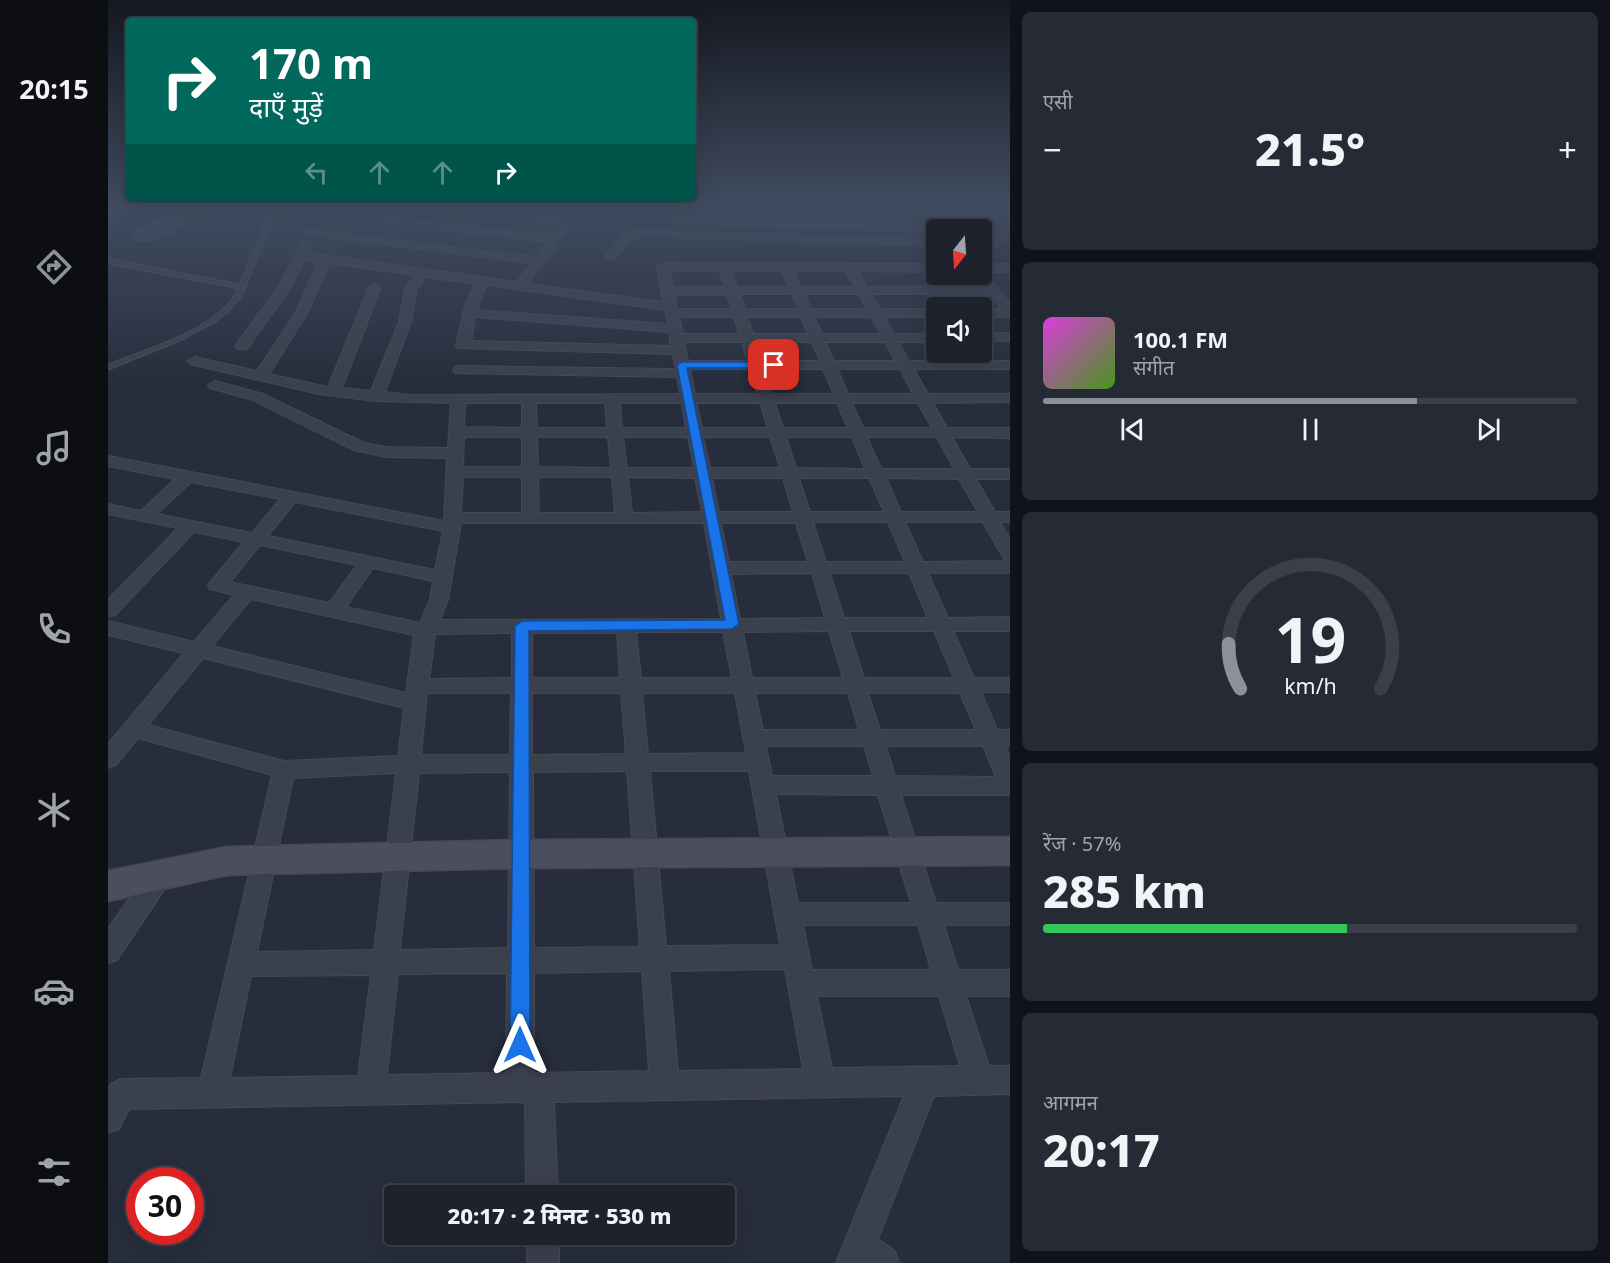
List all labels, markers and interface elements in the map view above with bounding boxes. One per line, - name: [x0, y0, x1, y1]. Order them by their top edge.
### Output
- text: 170 m: [249, 34, 373, 91]
- icon: right: [150, 42, 228, 120]
- text: 20:15: [19, 70, 89, 107]
- text: दाएँ मुड़ें: [249, 88, 323, 125]
- text: एसी: [1043, 88, 1073, 115]
- text: 21.5°: [1255, 118, 1365, 179]
- text: −: [1043, 127, 1062, 172]
- text: +: [1558, 127, 1577, 172]
- icon: left: [300, 156, 333, 189]
- icon: ahead: [363, 156, 396, 189]
- icon: ahead: [426, 156, 459, 189]
- icon: right: [489, 156, 522, 189]
- north arrow: [926, 219, 992, 285]
- map controls: [926, 219, 992, 363]
- icon: directions: [33, 246, 75, 288]
- button: sound: [926, 297, 992, 363]
- text: 100.1 FM: [1133, 324, 1228, 354]
- pin: [748, 339, 799, 390]
- icon: arrive: [757, 348, 790, 381]
- text: संगीत: [1133, 354, 1174, 381]
- icon: previous: [1116, 413, 1149, 446]
- icon: pause: [1294, 413, 1327, 446]
- icon: next: [1472, 413, 1505, 446]
- icon: music: [33, 427, 75, 469]
- text: 19: [1274, 596, 1346, 681]
- icon: phone: [33, 608, 75, 650]
- text: km/h: [1284, 671, 1336, 700]
- icon: climate: [33, 789, 75, 831]
- text: रेंज · 57%: [1043, 830, 1121, 857]
- text: 285 km: [1043, 860, 1206, 921]
- icon: car: [33, 970, 75, 1012]
- position arrow: [488, 1013, 552, 1077]
- text: आगमन: [1043, 1089, 1098, 1116]
- text: 20:17: [1043, 1119, 1160, 1180]
- icon: filters: [33, 1151, 75, 1193]
- speed limit sign: 30: [126, 1167, 204, 1245]
- text: 20:17 · 2 मिनट · 530 m: [448, 1200, 671, 1230]

